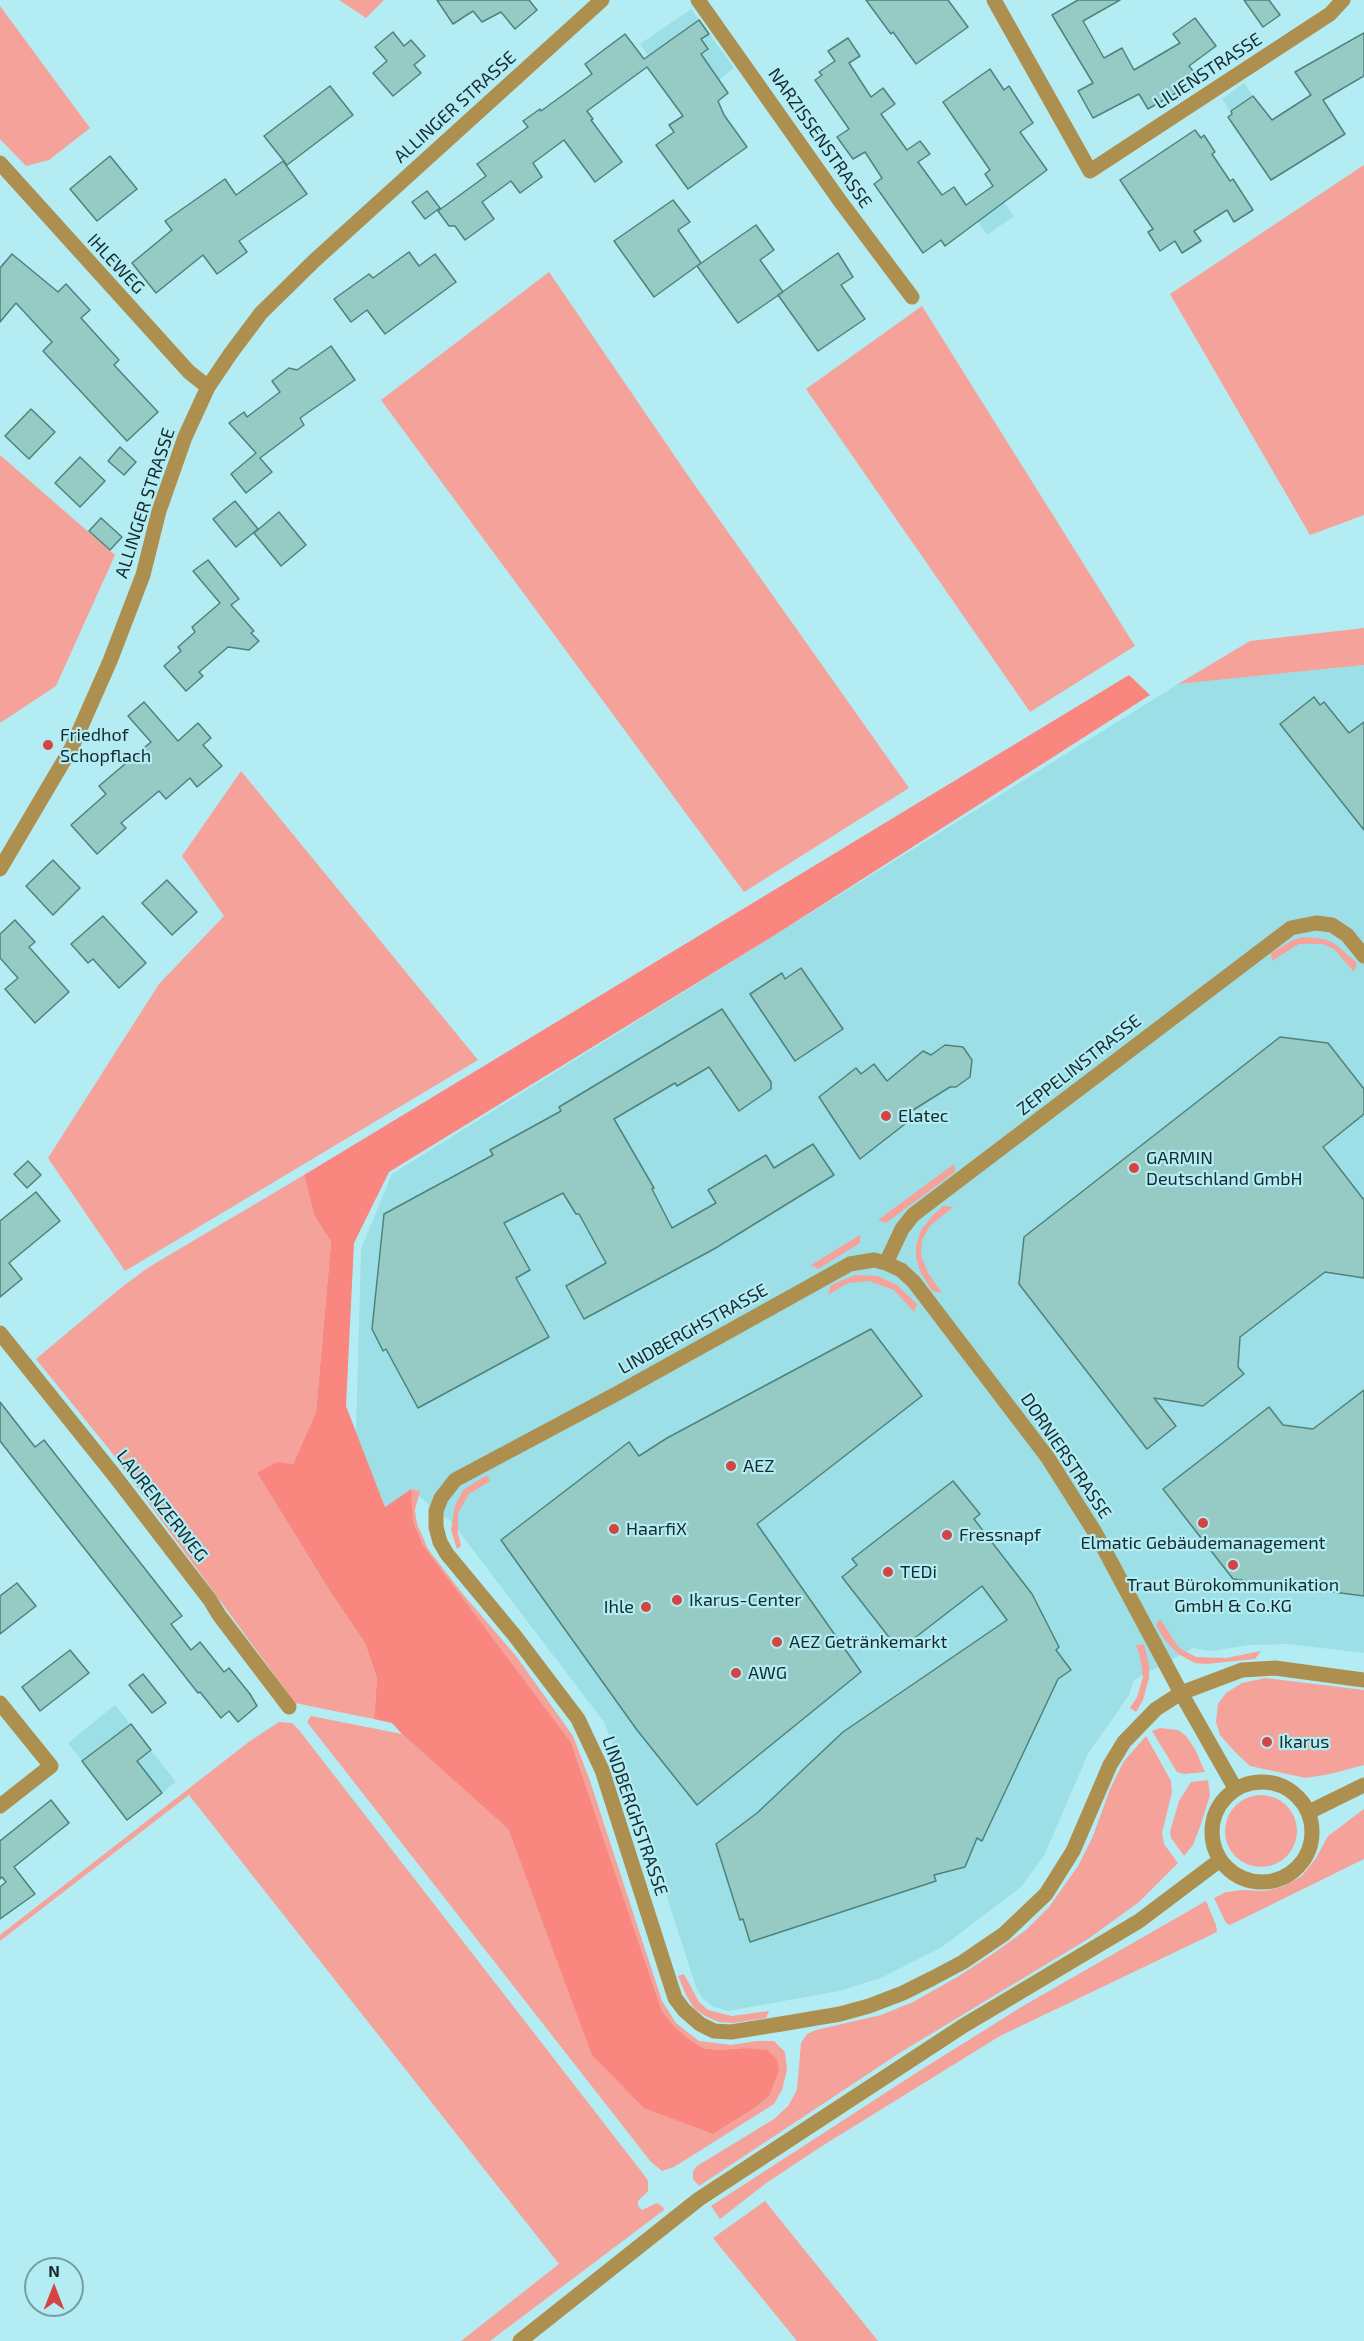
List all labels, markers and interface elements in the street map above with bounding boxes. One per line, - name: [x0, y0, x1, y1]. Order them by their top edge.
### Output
- street label: LILIENSTRASSE: [1150, 28, 1266, 114]
- street label: ALLINGER STRASSE: [390, 47, 520, 167]
- street label: NARZISSENSTRASSE: [764, 64, 876, 212]
- street label: IHLEWEG: [83, 229, 149, 299]
- street label: ALLINGER STRASSE: [111, 425, 179, 581]
- place label: Friedhof Schopflach: [60, 724, 151, 766]
- marker: Friedhof Schopflach: [41, 738, 55, 752]
- street label: ZEPPELINSTRASSE: [1013, 1010, 1145, 1120]
- place label: Elatec: [898, 1105, 949, 1127]
- marker: Elatec: [879, 1109, 893, 1123]
- place label: GARMIN Deutschland GmbH: [1146, 1147, 1303, 1190]
- marker: GARMIN Deutschland GmbH: [1127, 1161, 1141, 1175]
- street label: LINDBERGHSTRASSE: [615, 1279, 771, 1379]
- street label: DORNIERSTRASSE: [1016, 1389, 1116, 1523]
- street label: LAURENZERWEG: [112, 1446, 212, 1566]
- place label: AEZ: [743, 1455, 774, 1477]
- marker: AEZ: [724, 1459, 738, 1473]
- marker: Elmatic Gebäudemanagement: [1196, 1516, 1210, 1530]
- place label: HaarfiX: [626, 1518, 687, 1540]
- marker: HaarfiX: [607, 1522, 621, 1536]
- place label: Fressnapf: [959, 1524, 1041, 1546]
- marker: Fressnapf: [940, 1528, 954, 1542]
- place label: Elmatic Gebäudemanagement: [1081, 1532, 1325, 1554]
- marker: Traut Bürokommunikation GmbH & Co.KG: [1226, 1558, 1240, 1572]
- place label: TEDi: [900, 1561, 937, 1583]
- marker: TEDi: [881, 1565, 895, 1579]
- place label: Traut Bürokommunikation GmbH & Co.KG: [1127, 1574, 1339, 1616]
- place label: Ikarus-Center: [689, 1589, 802, 1611]
- marker: Ikarus-Center: [670, 1593, 684, 1607]
- place label: Ihle: [604, 1596, 634, 1618]
- marker: Ihle: [639, 1600, 653, 1614]
- place label: AEZ Getränkemarkt: [789, 1631, 947, 1653]
- marker: AEZ Getränkemarkt: [770, 1635, 784, 1649]
- place label: AWG: [748, 1662, 787, 1684]
- marker: AWG: [729, 1666, 743, 1680]
- place label: Ikarus: [1279, 1731, 1329, 1753]
- street label: LINDBERGHSTRASSE: [598, 1733, 672, 1899]
- marker: Ikarus: [1260, 1735, 1274, 1749]
- north arrow: [24, 2257, 84, 2317]
- text: N: [48, 2261, 60, 2280]

